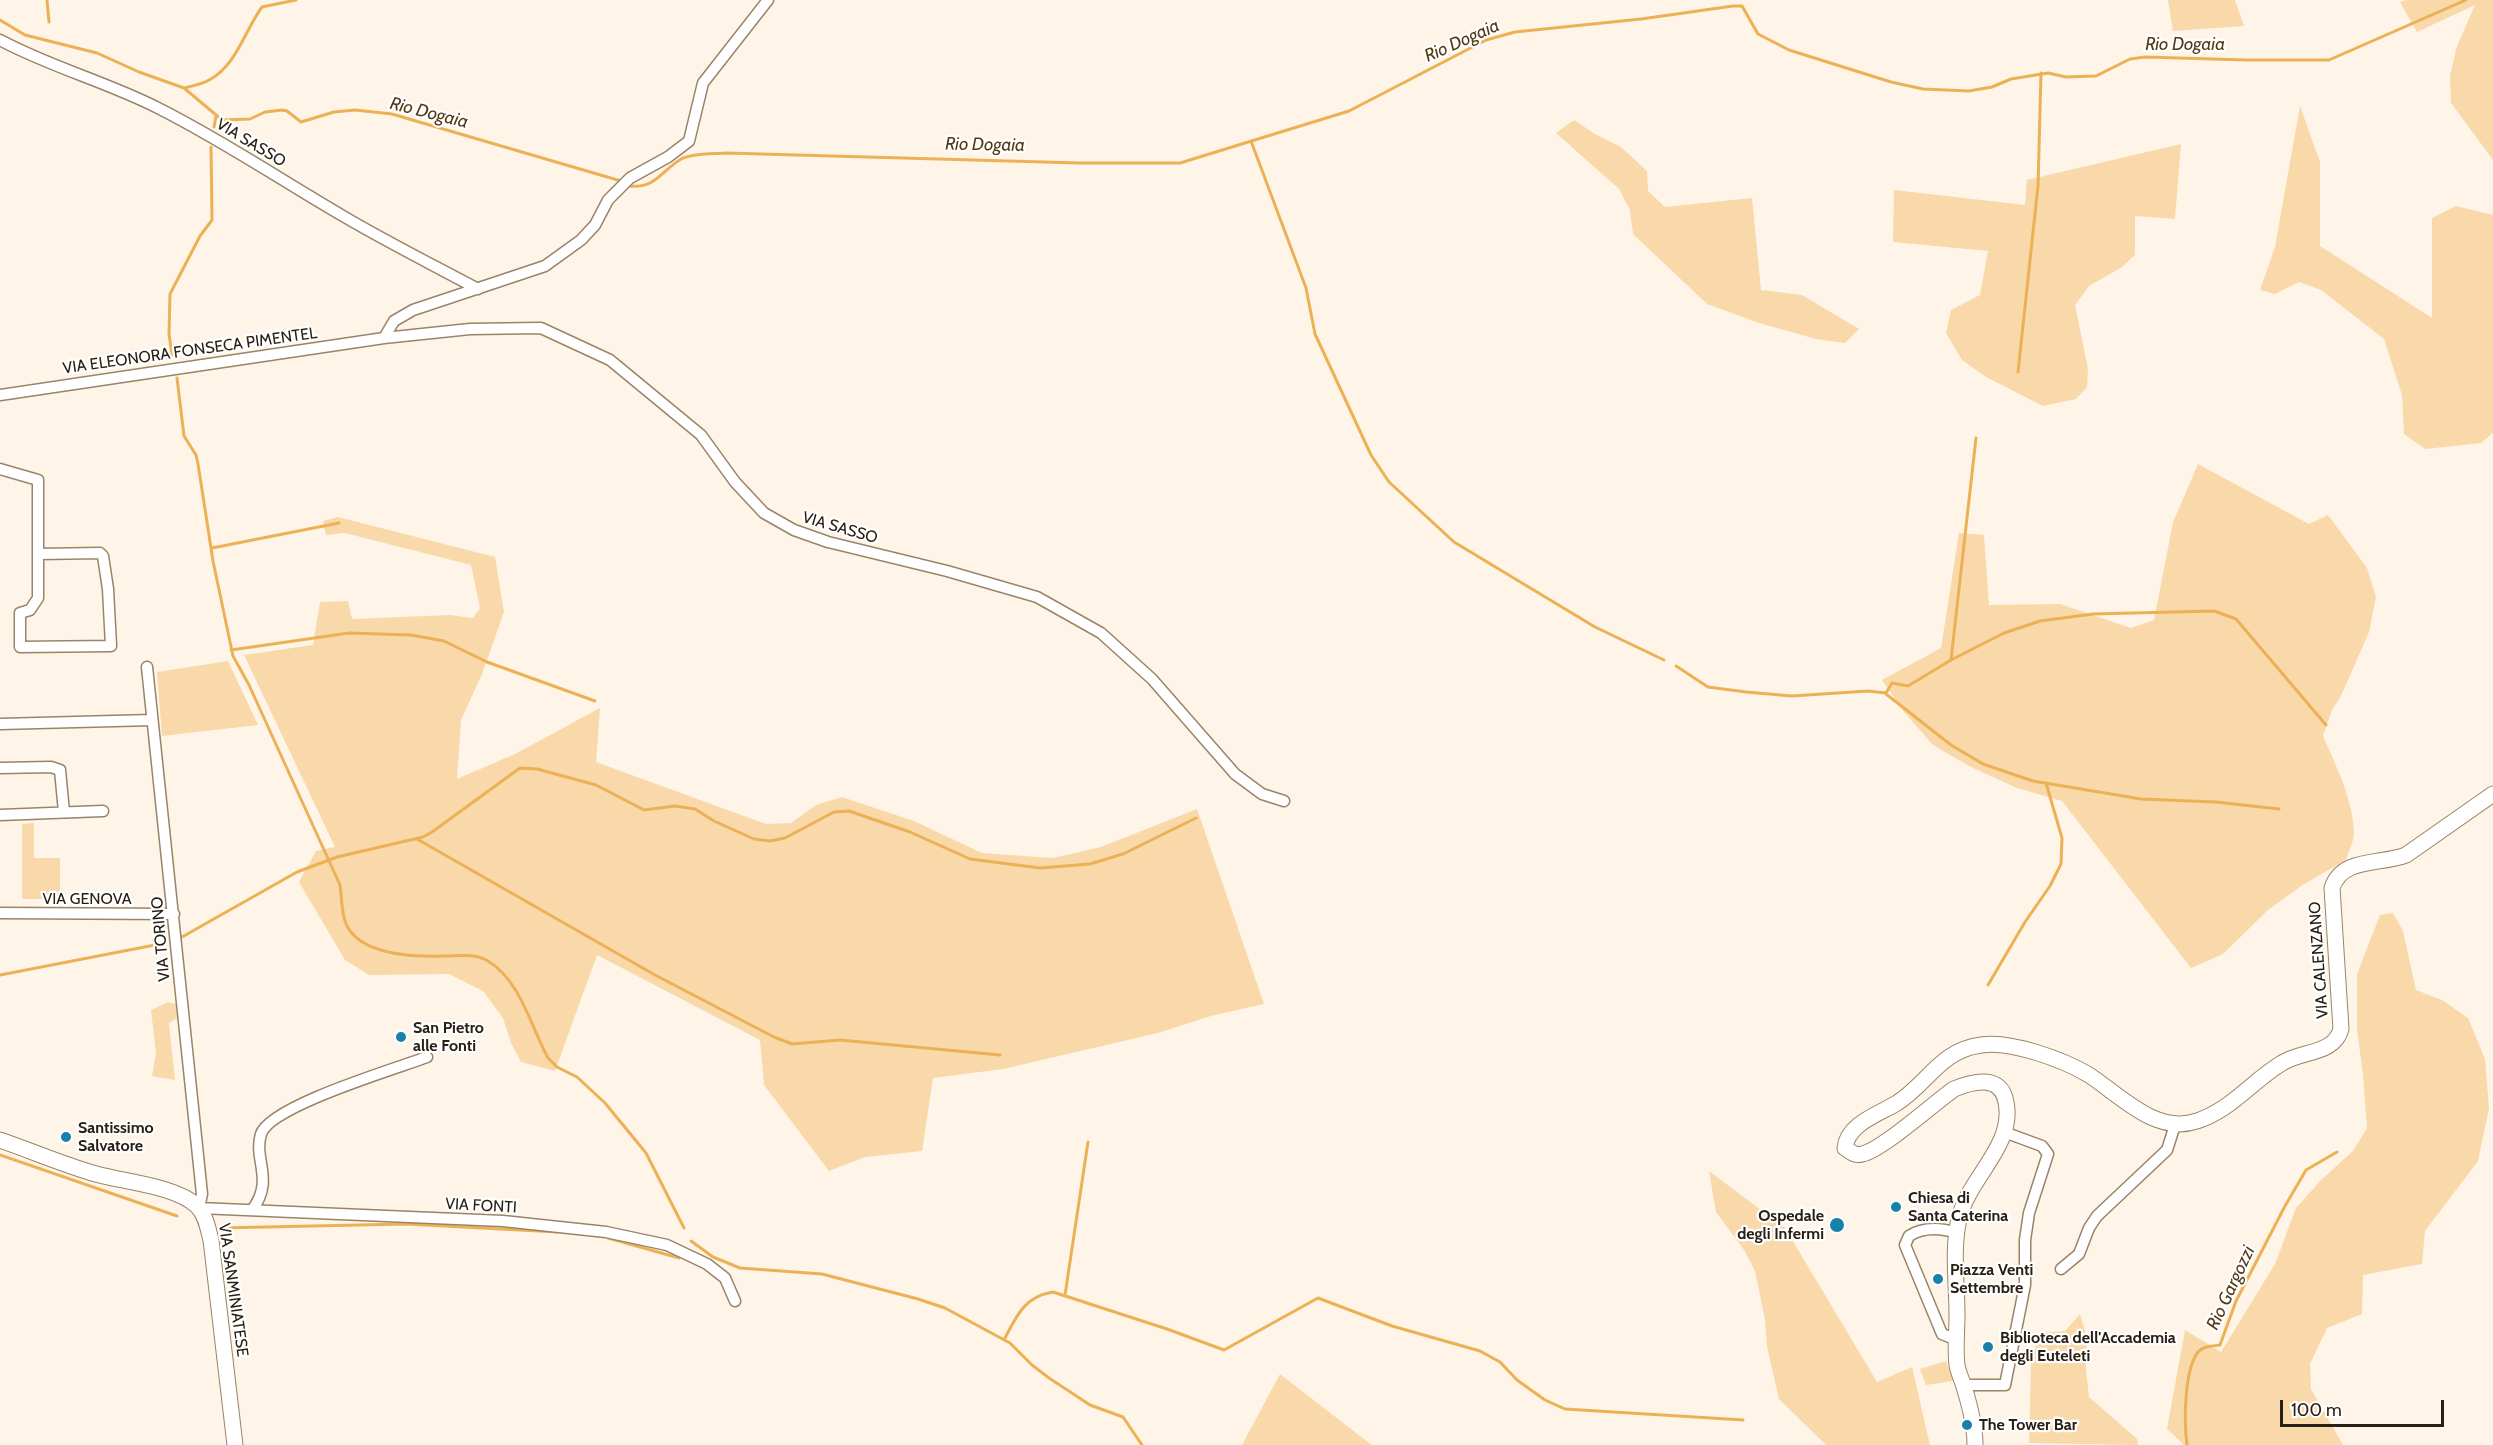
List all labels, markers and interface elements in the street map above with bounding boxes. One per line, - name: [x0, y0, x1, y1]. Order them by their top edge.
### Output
- water label: Rio Dogaia: [1421, 15, 1503, 67]
- water label: Rio Dogaia: [2145, 34, 2225, 56]
- water label: Rio Dogaia: [388, 93, 470, 133]
- street label: VIA SASSO: [213, 115, 289, 171]
- water label: Rio Dogaia: [945, 134, 1025, 156]
- street label: VIA ELEONORA FONSECA PIMENTEL: [62, 324, 318, 378]
- street label: VIA SASSO: [800, 508, 880, 548]
- street label: VIA GENOVA: [42, 889, 132, 909]
- street label: VIA TORINO: [148, 896, 174, 982]
- street label: VIA CALENZANO: [2305, 901, 2333, 1019]
- place label: San Pietro alle Fonti: [413, 1018, 484, 1056]
- marker: San Pietro alle Fonti: [394, 1030, 408, 1044]
- place label: Santissimo Salvatore: [78, 1118, 154, 1156]
- marker: Santissimo Salvatore: [59, 1130, 73, 1144]
- place label: Chiesa di Santa Caterina: [1908, 1188, 2008, 1226]
- street label: VIA FONTI: [445, 1195, 517, 1217]
- marker: Chiesa di Santa Caterina: [1889, 1200, 1903, 1214]
- place label: Ospedale degli Infermi: [1737, 1206, 1824, 1244]
- marker: Ospedale degli Infermi: [1828, 1216, 1846, 1234]
- street label: VIA SANMINIATESE: [214, 1222, 252, 1358]
- water label: Rio Gargozzi: [2202, 1243, 2260, 1333]
- place label: Piazza Venti Settembre: [1950, 1260, 2033, 1298]
- marker: Piazza Venti Settembre: [1931, 1272, 1945, 1286]
- place label: Biblioteca dell'Accademia degli Euteleti: [2000, 1328, 2176, 1366]
- marker: Biblioteca dell'Accademia degli Euteleti: [1981, 1340, 1995, 1354]
- scale bar: [2283, 1388, 2446, 1426]
- text: 100 m: [2291, 1399, 2342, 1421]
- place label: The Tower Bar: [1979, 1415, 2077, 1435]
- marker: The Tower Bar: [1960, 1418, 1974, 1432]

